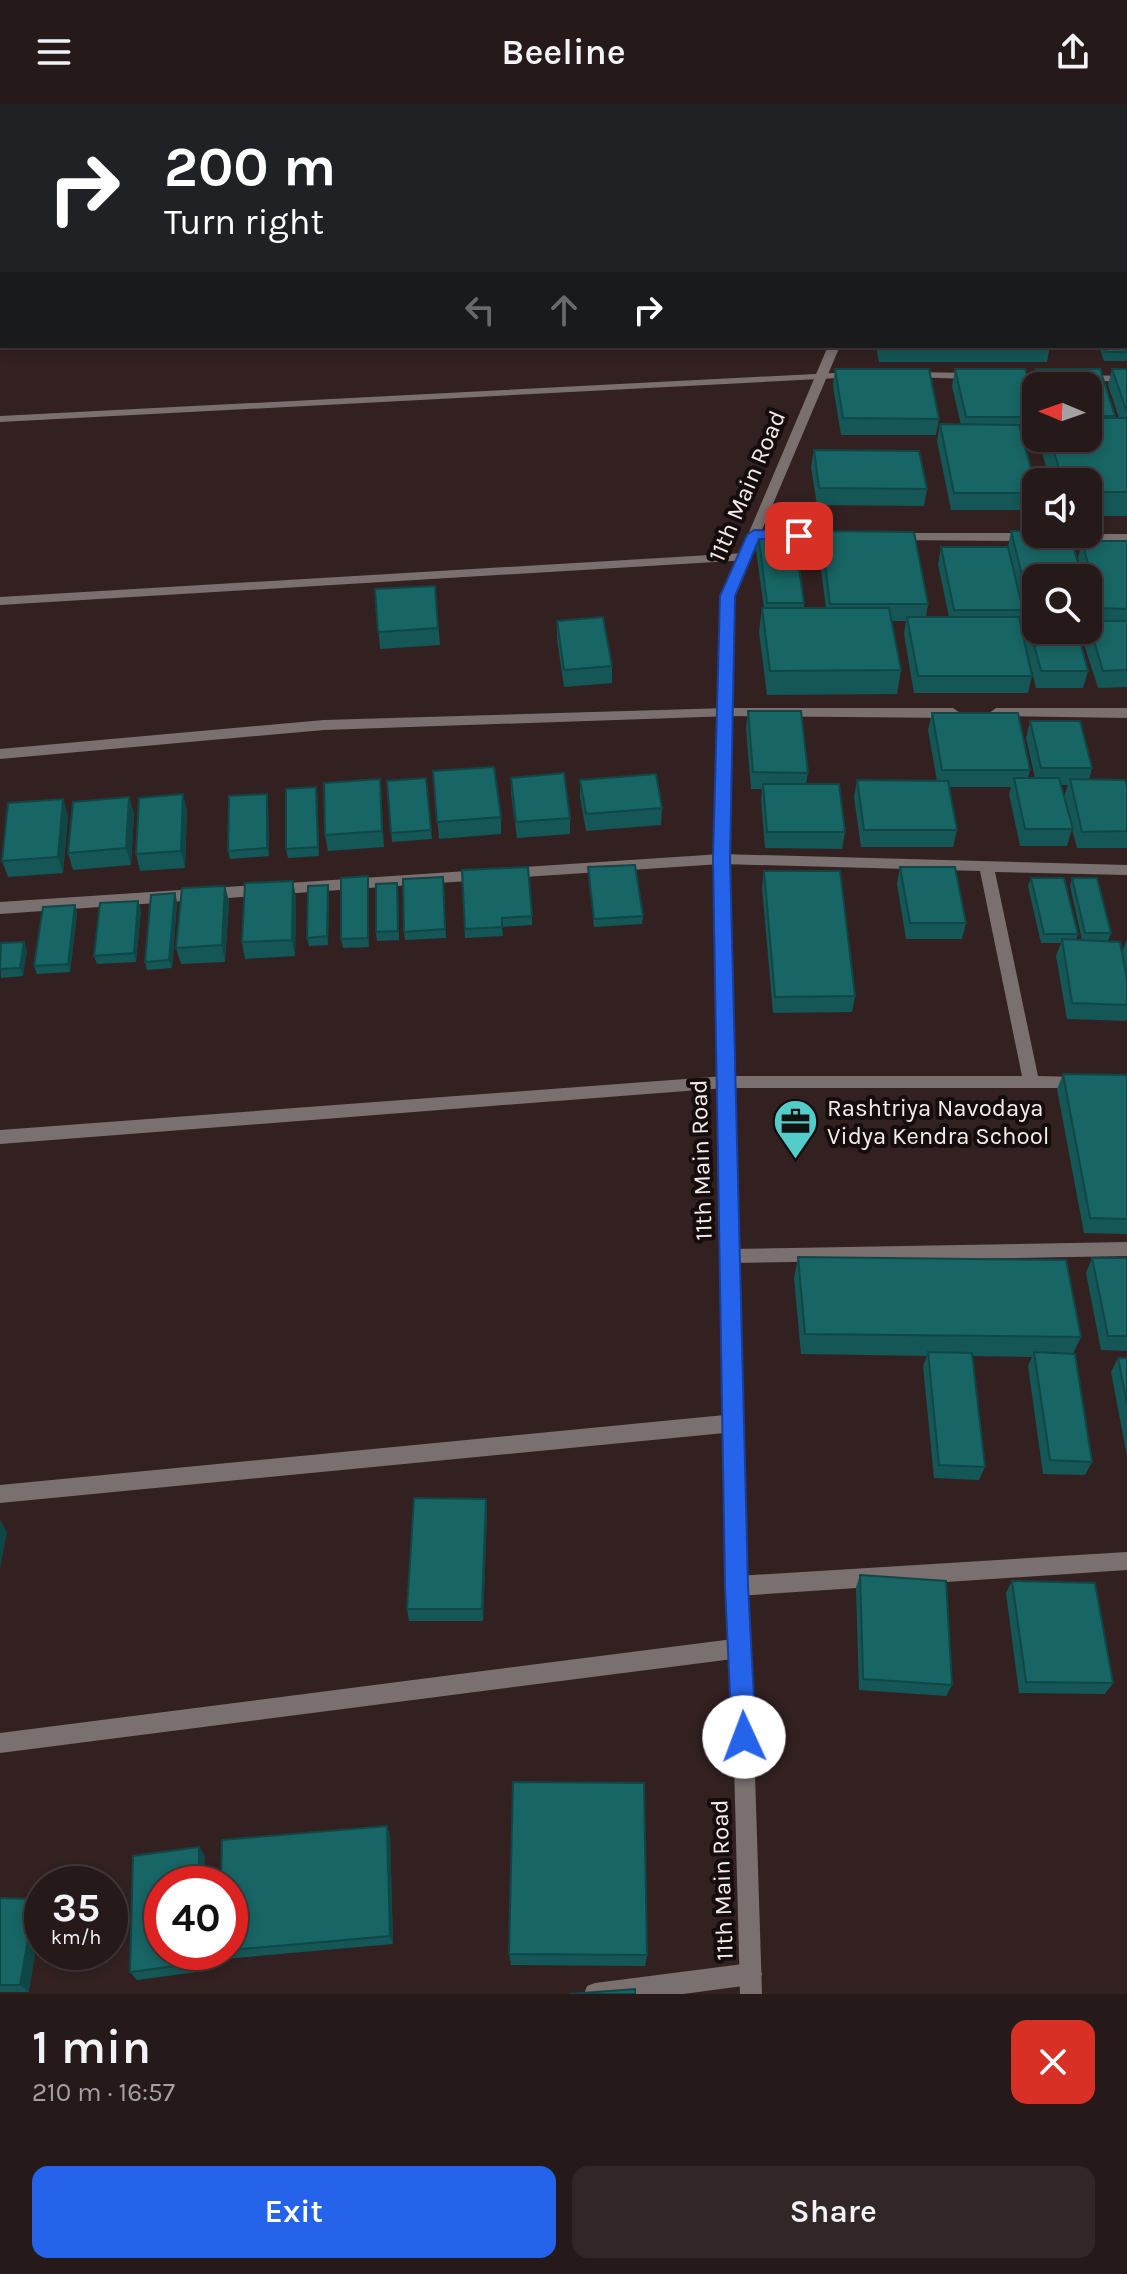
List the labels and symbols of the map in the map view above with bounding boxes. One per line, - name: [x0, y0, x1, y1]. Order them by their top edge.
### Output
- north arrow: [1022, 372, 1102, 452]
- street label: 11th Main Road: [703, 406, 791, 566]
- pin: [765, 502, 833, 570]
- street label: 11th Main Road: [684, 1079, 718, 1241]
- place label: Rashtriya Navodaya Vidya Kendra School: [827, 1094, 1049, 1150]
- office icon: Rashtriya Navodaya Vidya Kendra School: [772, 1098, 820, 1161]
- position arrow: [702, 1695, 786, 1779]
- street label: 11th Main Road: [705, 1799, 739, 1961]
- speed limit sign: 40: [144, 1866, 248, 1970]

